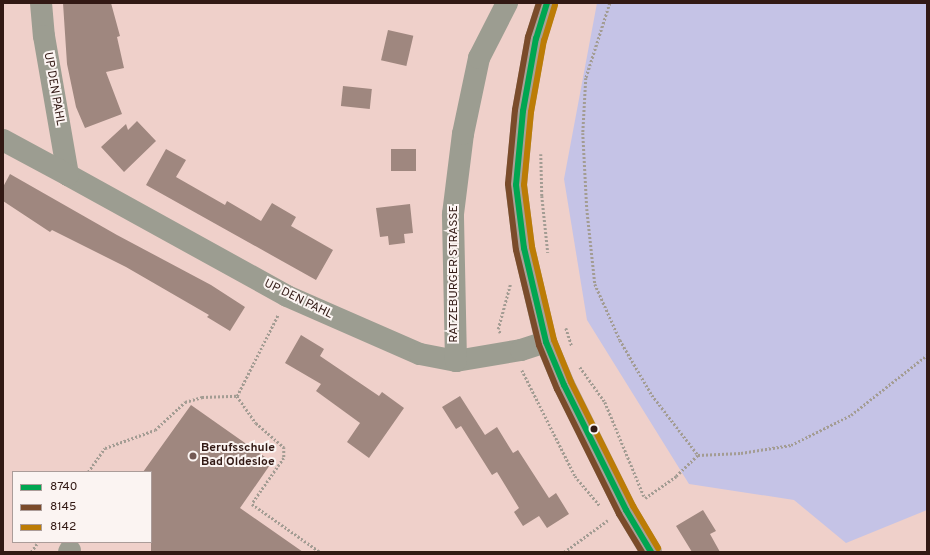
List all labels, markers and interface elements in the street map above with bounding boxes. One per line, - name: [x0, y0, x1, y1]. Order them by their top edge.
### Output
- street label: UP DEN PAHL: [39, 51, 67, 127]
- street label: RATZEBURGER STRASSE: [448, 205, 462, 343]
- street label: UP DEN PAHL: [261, 277, 335, 323]
- unlabelled marker: [589, 424, 599, 434]
- place label: Berufsschule Bad Oldesloe: [201, 442, 275, 470]
- marker: Berufsschule Bad Oldesloe: [188, 451, 198, 461]
- legend: [12, 471, 152, 543]
- text: 8740: [50, 479, 77, 495]
- text: 8145: [50, 499, 76, 515]
- text: 8142: [50, 519, 76, 535]

